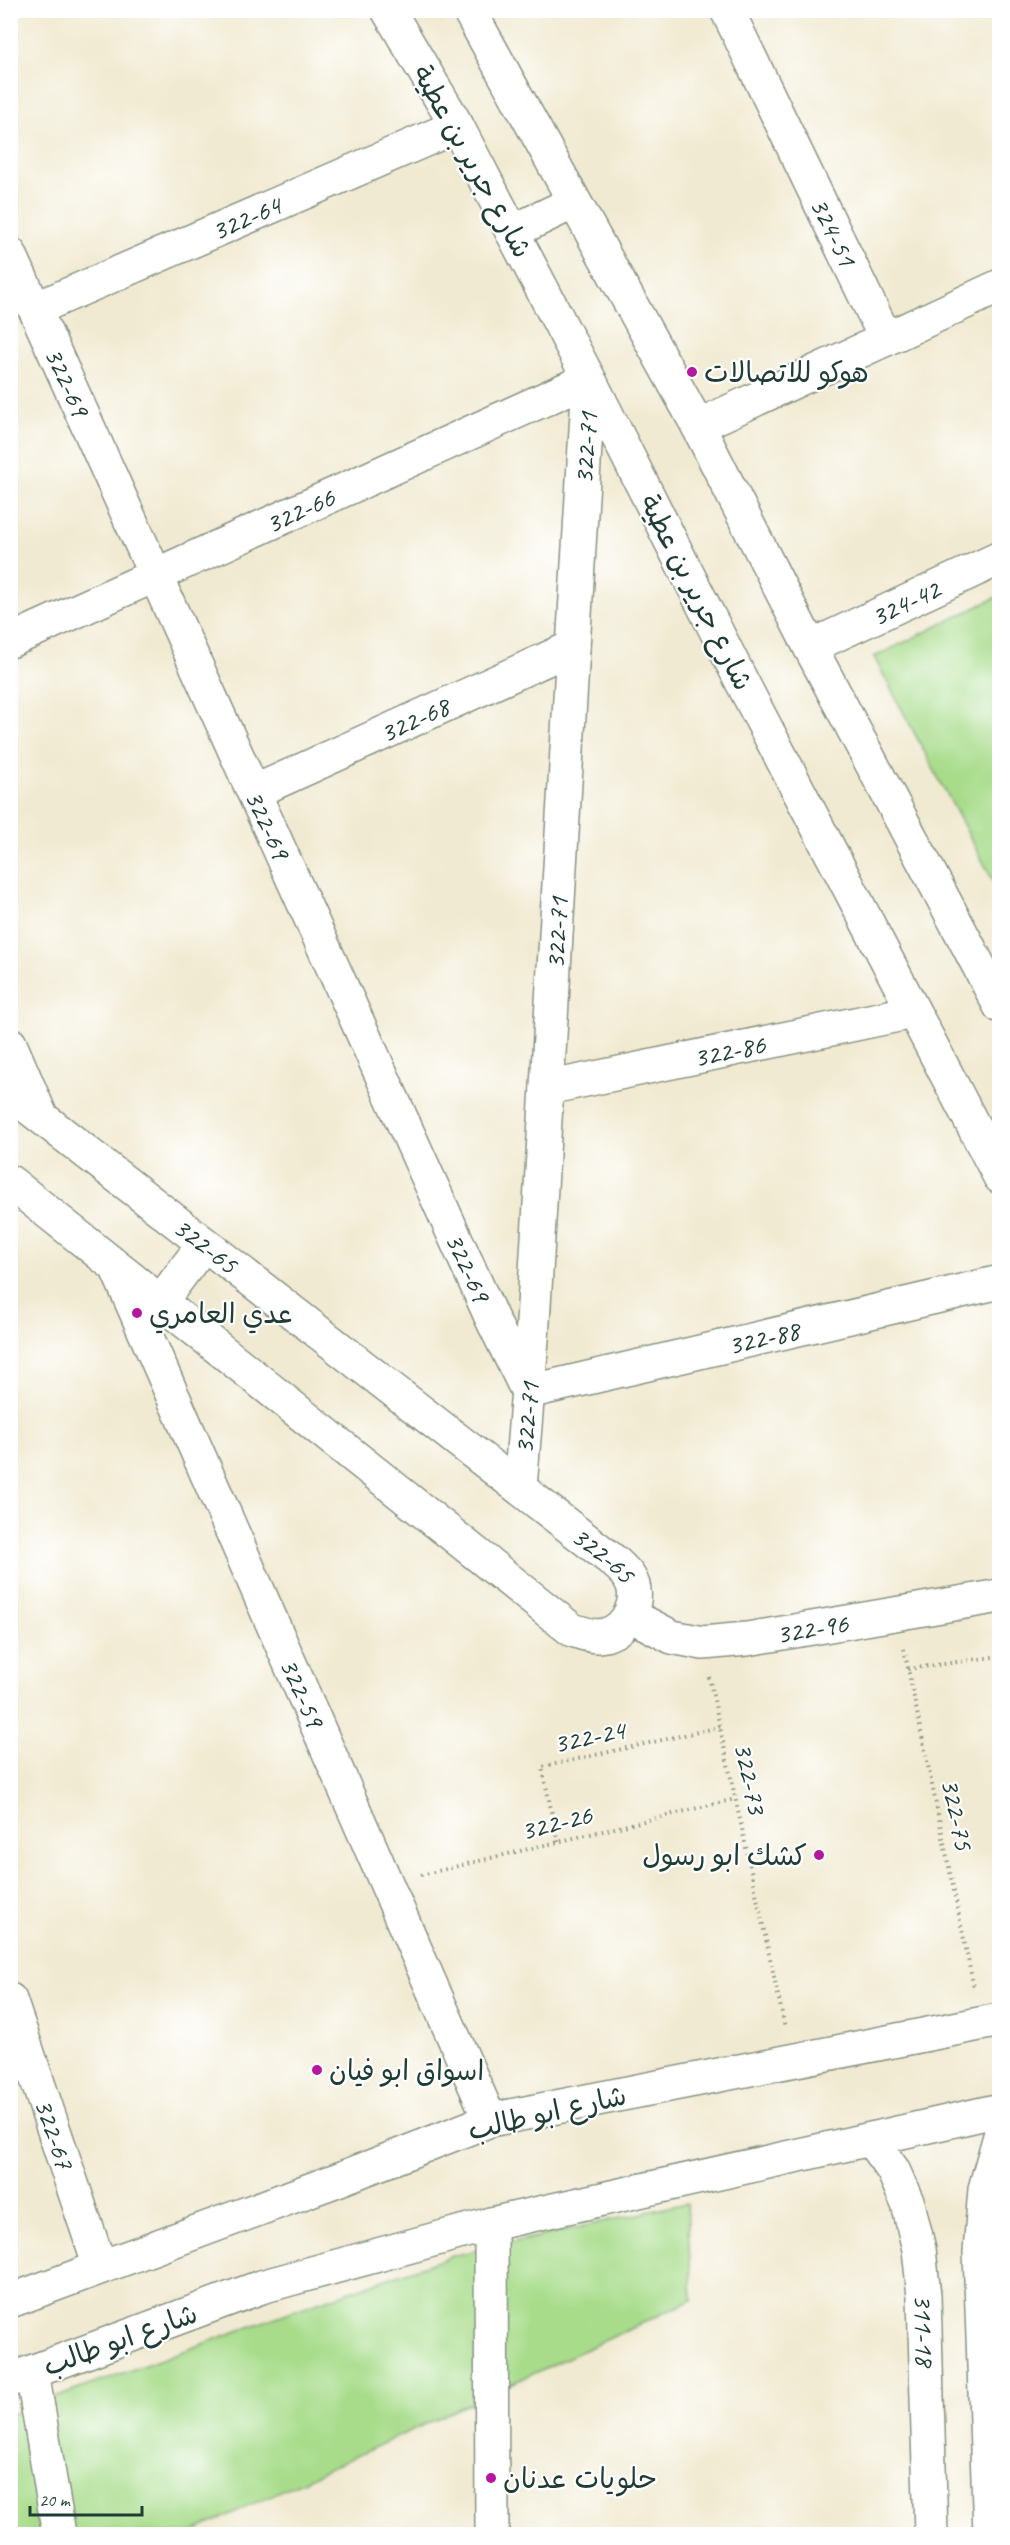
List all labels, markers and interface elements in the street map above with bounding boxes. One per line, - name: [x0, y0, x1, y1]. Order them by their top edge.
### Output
- street label: شارع جرير بن عطية: [403, 59, 540, 265]
- street label: 322-64: [206, 187, 288, 248]
- street label: 324-51: [802, 192, 866, 273]
- street label: 322-69: [36, 342, 99, 424]
- place label: هوكو للاتصالات: [704, 355, 869, 390]
- marker: هوكو للاتصالات: [685, 365, 699, 379]
- street label: 322-71: [566, 409, 606, 485]
- street label: 322-66: [260, 479, 341, 541]
- street label: شارع جرير بن عطية: [630, 488, 761, 697]
- street label: 324-42: [865, 571, 948, 634]
- street label: 322-68: [374, 688, 457, 750]
- street label: 322-69: [237, 784, 299, 867]
- street label: 322-71: [537, 895, 576, 970]
- street label: 322-86: [690, 1026, 769, 1075]
- street label: 322-65: [166, 1209, 246, 1282]
- street label: 322-69: [437, 1227, 500, 1310]
- place label: عدي العامري: [149, 1296, 293, 1334]
- marker: عدي العامري: [130, 1306, 144, 1320]
- street label: 322-88: [724, 1312, 805, 1363]
- street label: 322-71: [506, 1379, 547, 1456]
- street label: 322-65: [565, 1518, 645, 1591]
- street label: 322-96: [773, 1605, 852, 1652]
- street label: 322-59: [272, 1652, 334, 1735]
- street label: 322-24: [550, 1711, 630, 1761]
- street label: 322-73: [726, 1739, 776, 1819]
- street label: 322-75: [933, 1775, 982, 1854]
- street label: 322-26: [517, 1796, 597, 1848]
- place label: كشك ابو رسول: [642, 1838, 807, 1873]
- marker: كشك ابو رسول: [812, 1848, 826, 1862]
- place label: اسواق ابو فيان: [329, 2053, 484, 2088]
- marker: اسواق ابو فيان: [310, 2063, 324, 2077]
- street label: شارع ابو طالب: [464, 2077, 630, 2150]
- street label: 322-67: [26, 2094, 83, 2175]
- street label: 311-18: [906, 2293, 943, 2369]
- street label: شارع ابو طالب: [38, 2295, 203, 2385]
- place label: حلويات عدنان: [503, 2461, 657, 2497]
- marker: حلويات عدنان: [484, 2471, 498, 2485]
- scale bar: [30, 2479, 142, 2517]
- text: 20 m: [39, 2489, 72, 2511]

